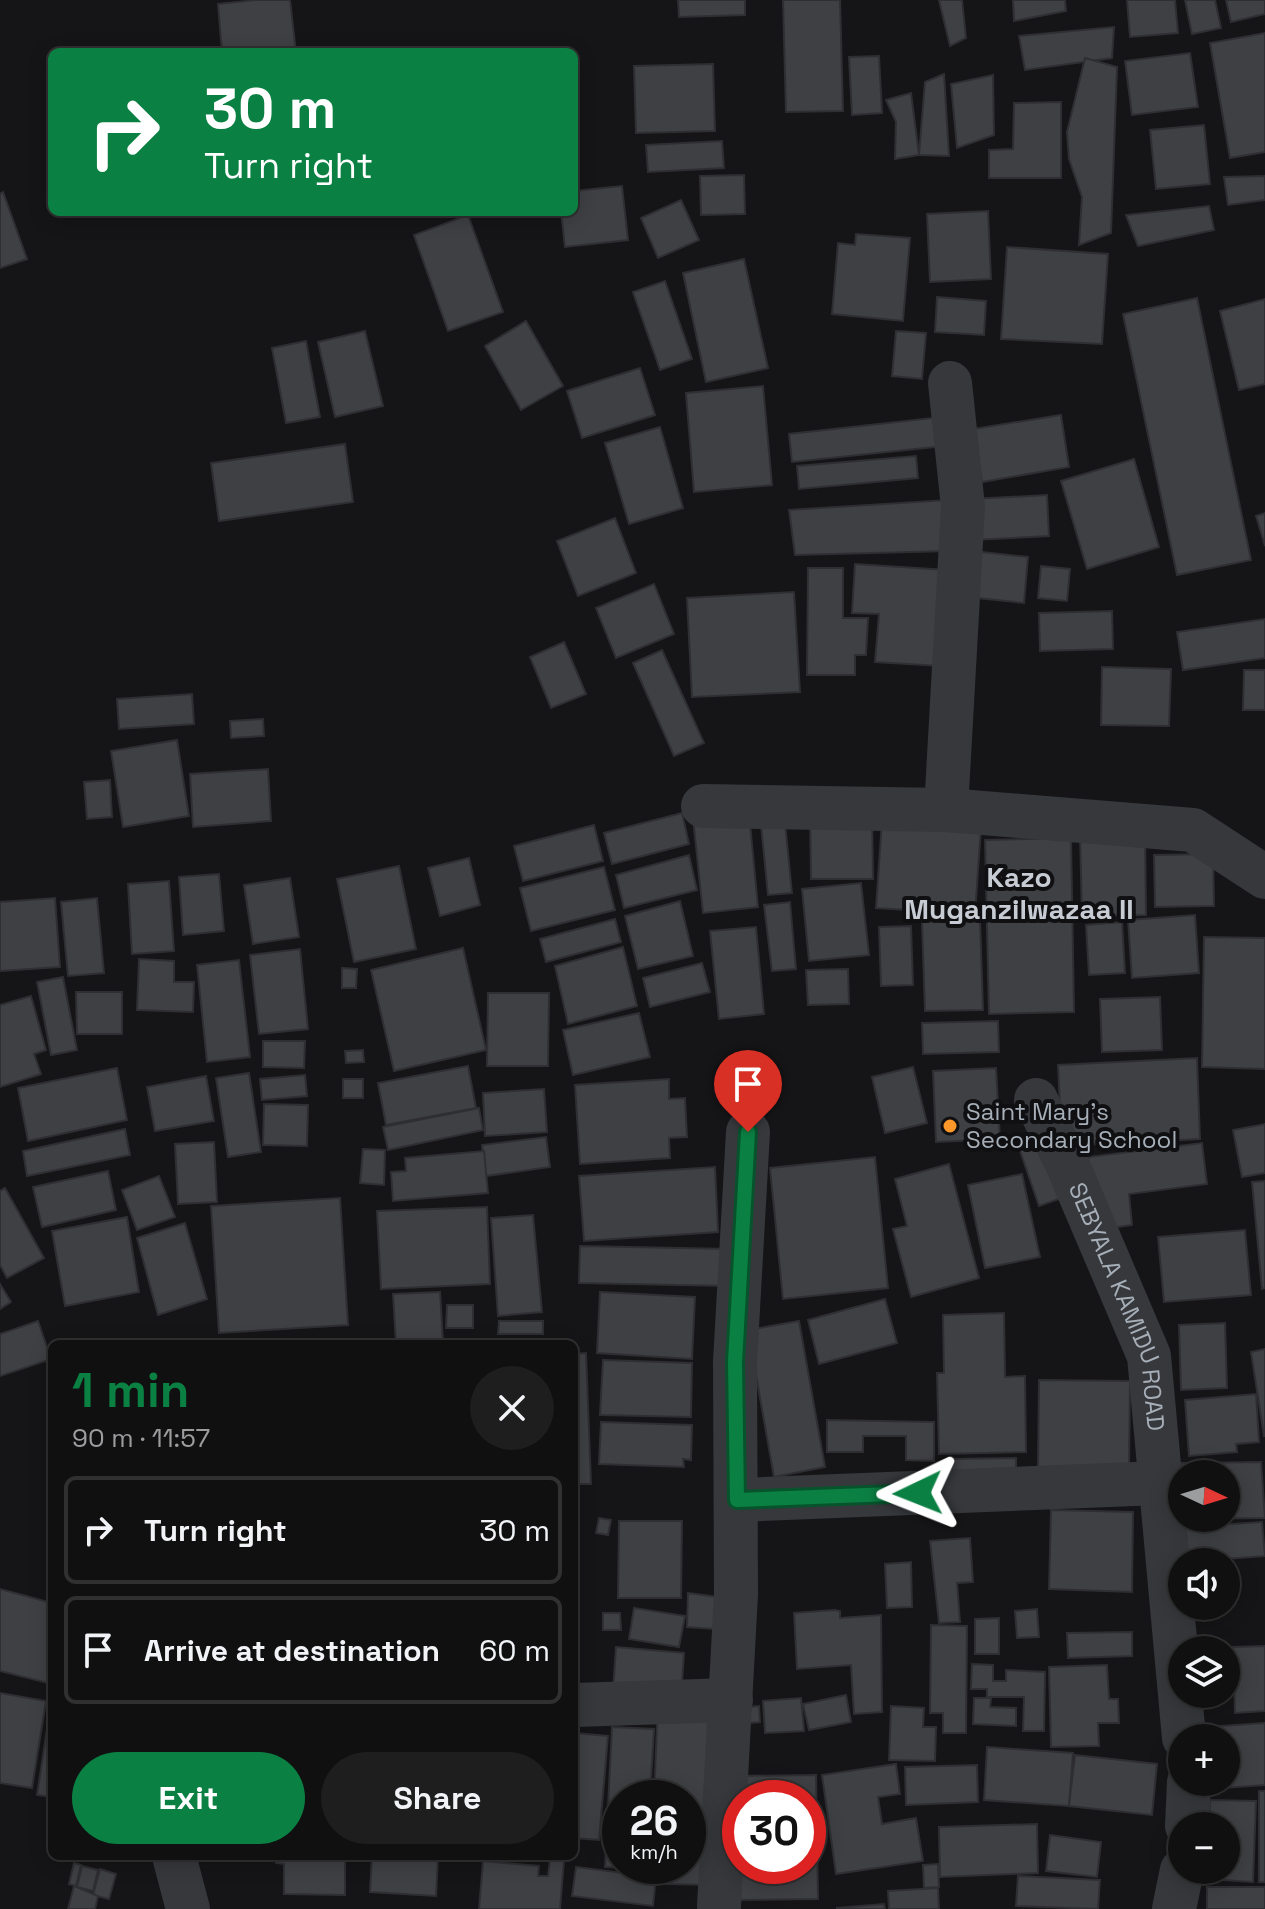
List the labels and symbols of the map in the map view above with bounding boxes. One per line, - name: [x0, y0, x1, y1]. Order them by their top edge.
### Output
- district label: Kazo Muganzilwazaa II: [904, 859, 1134, 927]
- pin: [714, 1050, 782, 1132]
- place label: Saint Mary's Secondary School: [966, 1096, 1177, 1155]
- marker: Saint Mary's Secondary School: [941, 1117, 959, 1135]
- street label: SEBYALA KAMIDU ROAD: [1062, 1178, 1172, 1432]
- position arrow: [876, 1451, 960, 1535]
- north arrow: [1168, 1460, 1240, 1532]
- speed limit sign: 30: [722, 1780, 826, 1884]

